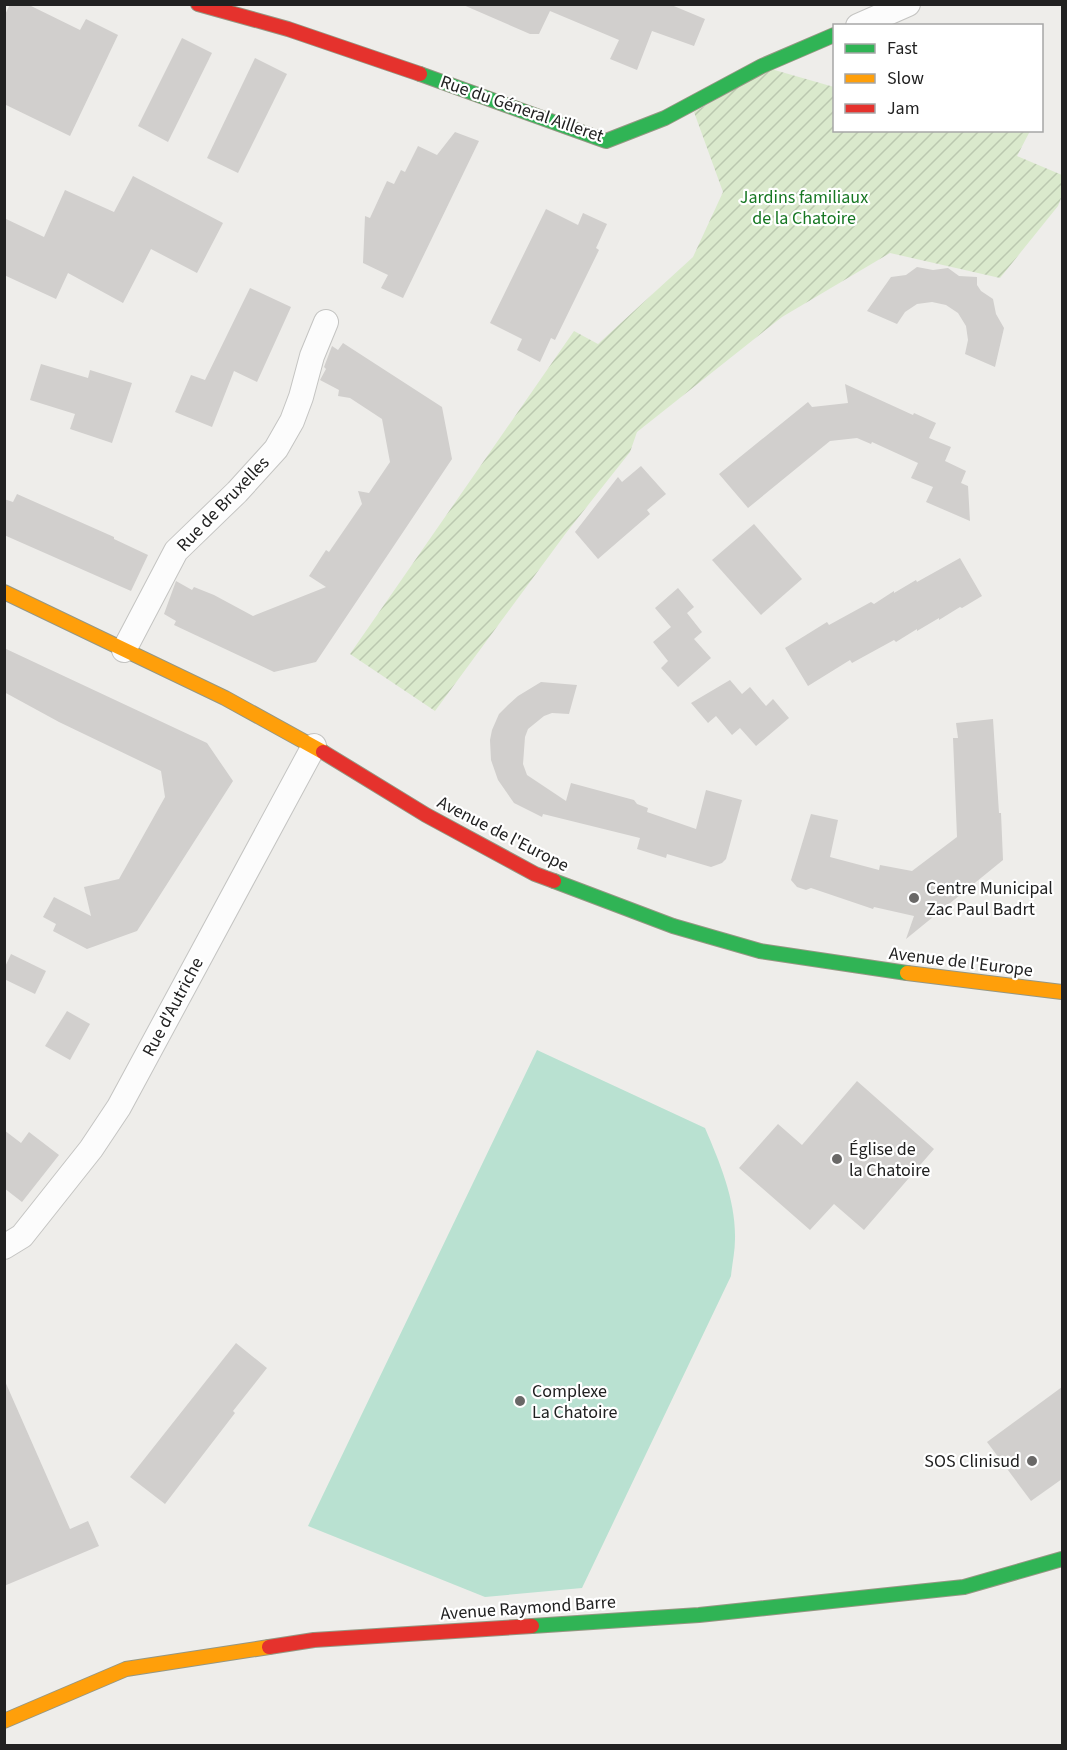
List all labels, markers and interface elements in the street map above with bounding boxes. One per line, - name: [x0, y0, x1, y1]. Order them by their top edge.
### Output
- legend: [833, 24, 1043, 132]
- text: Fast: [887, 36, 918, 61]
- text: Slow: [887, 66, 924, 91]
- street label: Rue du Géneral Ailleret: [437, 69, 607, 149]
- text: Jam: [887, 96, 920, 121]
- park label: Jardins familiaux de la Chatoire: [740, 185, 868, 231]
- street label: Rue de Bruxelles: [171, 451, 275, 557]
- street label: Avenue de l'Europe: [433, 790, 573, 878]
- place label: Centre Municipal Zac Paul Badrt: [926, 876, 1053, 922]
- marker: Centre Municipal Zac Paul Badrt: [907, 891, 921, 905]
- street label: Avenue de l'Europe: [888, 941, 1034, 983]
- street label: Rue d'Autriche: [136, 953, 210, 1061]
- place label: Église de la Chatoire: [849, 1137, 930, 1183]
- marker: Église de la Chatoire: [830, 1152, 844, 1166]
- place label: Complexe La Chatoire: [532, 1379, 617, 1425]
- marker: Complexe La Chatoire: [513, 1394, 527, 1408]
- place label: SOS Clinisud: [924, 1449, 1020, 1474]
- marker: SOS Clinisud: [1025, 1454, 1039, 1468]
- street label: Avenue Raymond Barre: [439, 1589, 617, 1627]

